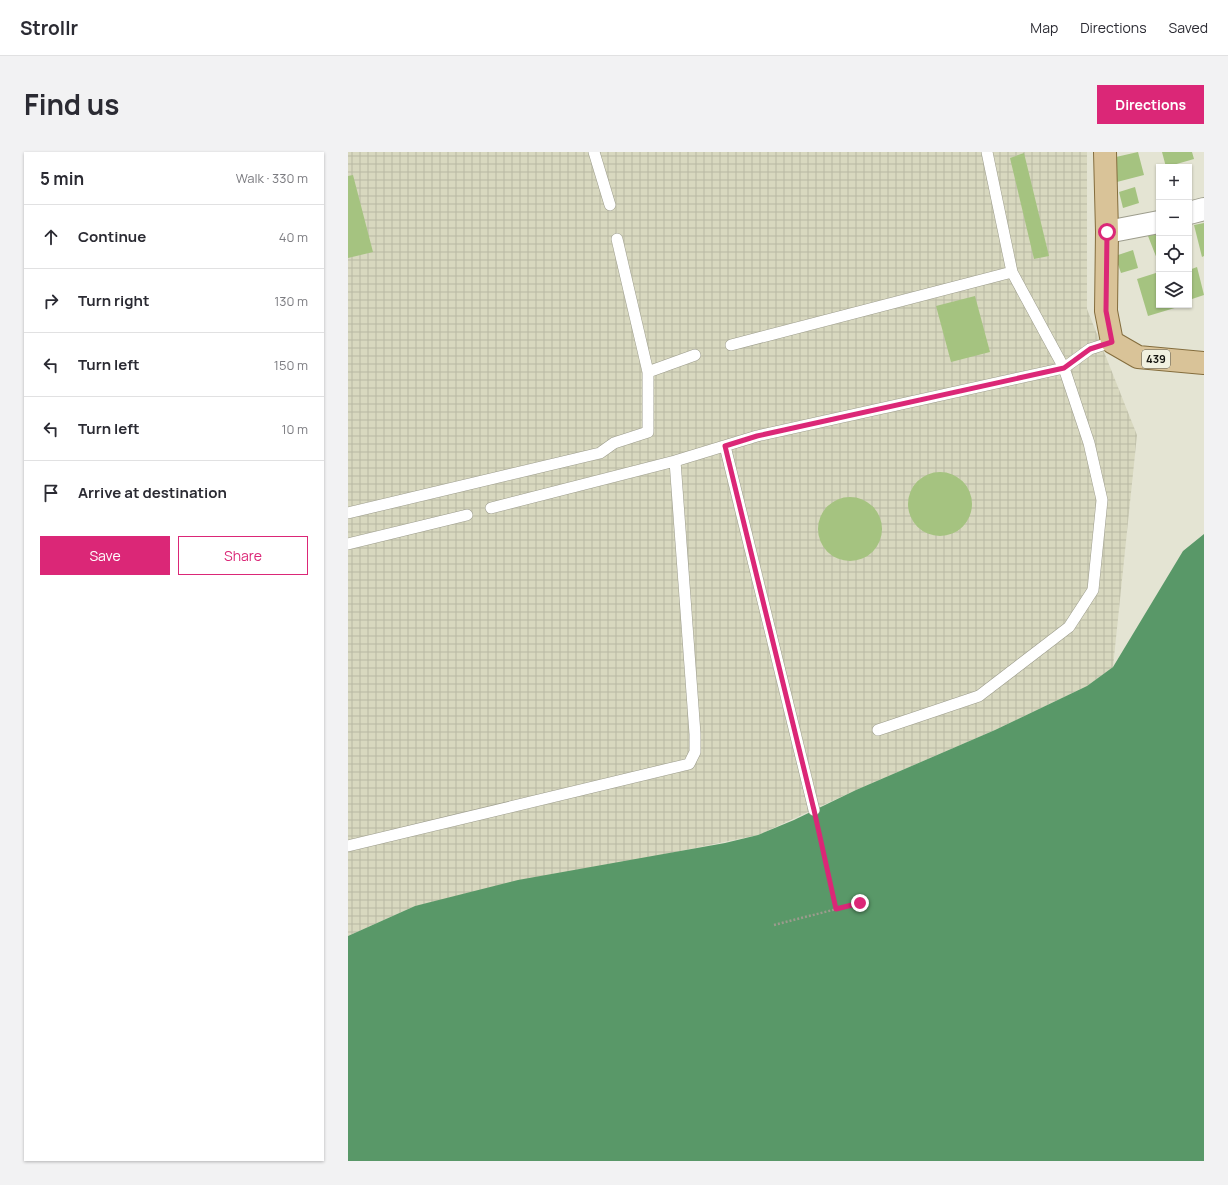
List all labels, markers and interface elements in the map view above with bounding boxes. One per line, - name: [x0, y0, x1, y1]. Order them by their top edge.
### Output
- text: Strollr: [20, 15, 78, 41]
- text: Map: [1030, 18, 1058, 37]
- text: Directions: [1080, 18, 1147, 37]
- text: Saved: [1169, 18, 1208, 37]
- text: Find us: [24, 85, 119, 123]
- button: Directions: [1097, 85, 1204, 124]
- map controls: [1156, 164, 1192, 308]
- button: +: [1156, 164, 1192, 200]
- text: 5 min: [40, 167, 84, 190]
- text: Walk · 330 m: [236, 169, 308, 187]
- button: −: [1156, 200, 1192, 236]
- route start: [1098, 223, 1116, 241]
- icon: ahead: [40, 226, 62, 248]
- text: Continue: [78, 226, 146, 247]
- text: 40 m: [279, 228, 308, 246]
- button: locate: [1156, 236, 1192, 272]
- button: layers: [1156, 272, 1192, 308]
- icon: right: [40, 290, 62, 312]
- text: Turn right: [78, 290, 149, 311]
- text: 130 m: [274, 292, 308, 310]
- road number: 439: [1142, 350, 1170, 368]
- icon: left: [40, 354, 62, 376]
- text: Turn left: [78, 354, 140, 375]
- text: 150 m: [274, 356, 308, 374]
- icon: left: [40, 418, 62, 440]
- text: Turn left: [78, 418, 140, 439]
- text: 10 m: [281, 420, 308, 438]
- icon: arrive: [40, 482, 62, 504]
- text: Arrive at destination: [78, 482, 227, 503]
- button: Save: [40, 536, 170, 575]
- button: Share: [178, 536, 308, 575]
- route end: [851, 894, 869, 912]

